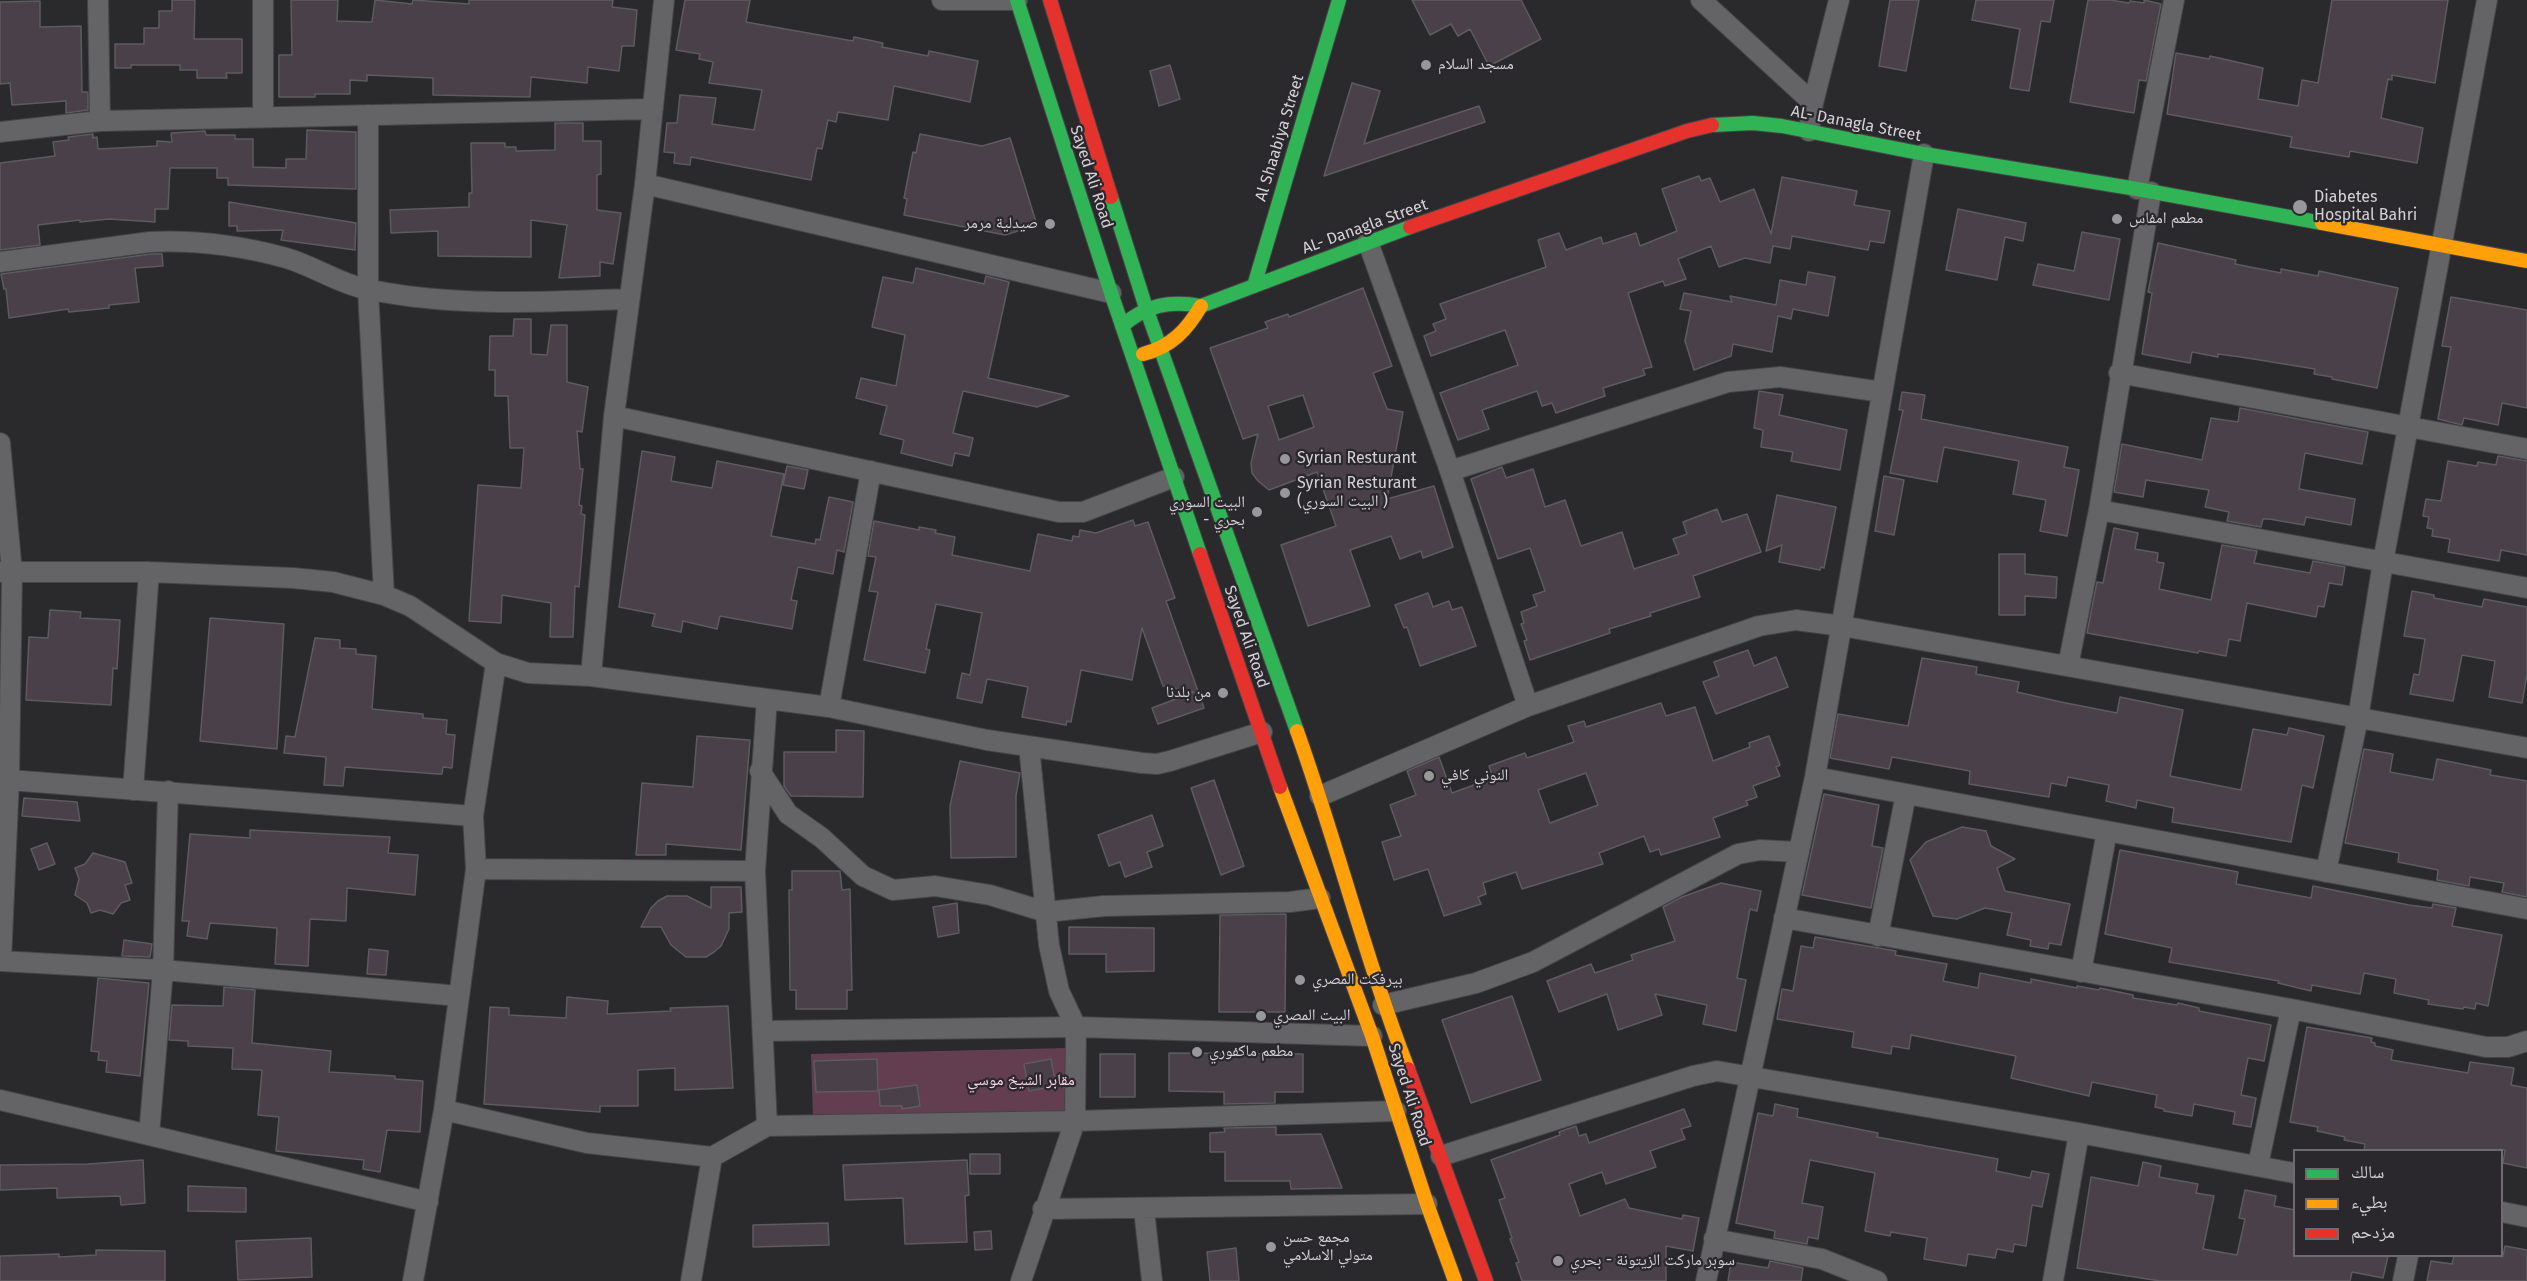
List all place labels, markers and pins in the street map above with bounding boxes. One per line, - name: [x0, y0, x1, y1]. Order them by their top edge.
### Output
- place label: مسجد السلام: [1438, 55, 1514, 75]
- marker: مسجد السلام: [1419, 58, 1433, 72]
- place label: Diabetes Hospital Bahri: [2314, 188, 2417, 226]
- marker: Diabetes Hospital Bahri: [2291, 198, 2309, 216]
- place label: مطعم امفاس: [2129, 209, 2203, 229]
- marker: مطعم امفاس: [2110, 212, 2124, 226]
- place label: صيدلية مرمر: [964, 214, 1038, 234]
- marker: صيدلية مرمر: [1043, 217, 1057, 231]
- place label: Syrian Resturant: [1297, 449, 1417, 469]
- marker: Syrian Resturant: [1278, 452, 1292, 466]
- place label: Syrian Resturant (البيت السوري ): [1297, 474, 1417, 512]
- marker: Syrian Resturant (البيت السوري ): [1278, 486, 1292, 500]
- place label: البيت السوري - بحري: [1169, 493, 1245, 531]
- marker: البيت السوري - بحري: [1250, 505, 1264, 519]
- place label: من بلدنا: [1166, 683, 1211, 703]
- marker: من بلدنا: [1216, 686, 1230, 700]
- place label: النوني كافي: [1441, 766, 1508, 786]
- marker: النوني كافي: [1422, 769, 1436, 783]
- place label: بيرفكت المصري: [1312, 970, 1403, 990]
- marker: بيرفكت المصري: [1293, 973, 1307, 987]
- place label: البيت المصري: [1273, 1006, 1351, 1026]
- marker: البيت المصري: [1254, 1009, 1268, 1023]
- place label: مطعم ماكفوري: [1209, 1042, 1293, 1062]
- marker: مطعم ماكفوري: [1190, 1045, 1204, 1059]
- place label: مجمع حسن متولي الاسلامي: [1283, 1228, 1373, 1266]
- marker: مجمع حسن متولي الاسلامي: [1264, 1240, 1278, 1254]
- place label: سوبر ماركت الزيتونة - بحري: [1570, 1251, 1735, 1271]
- marker: سوبر ماركت الزيتونة - بحري: [1551, 1254, 1565, 1268]

